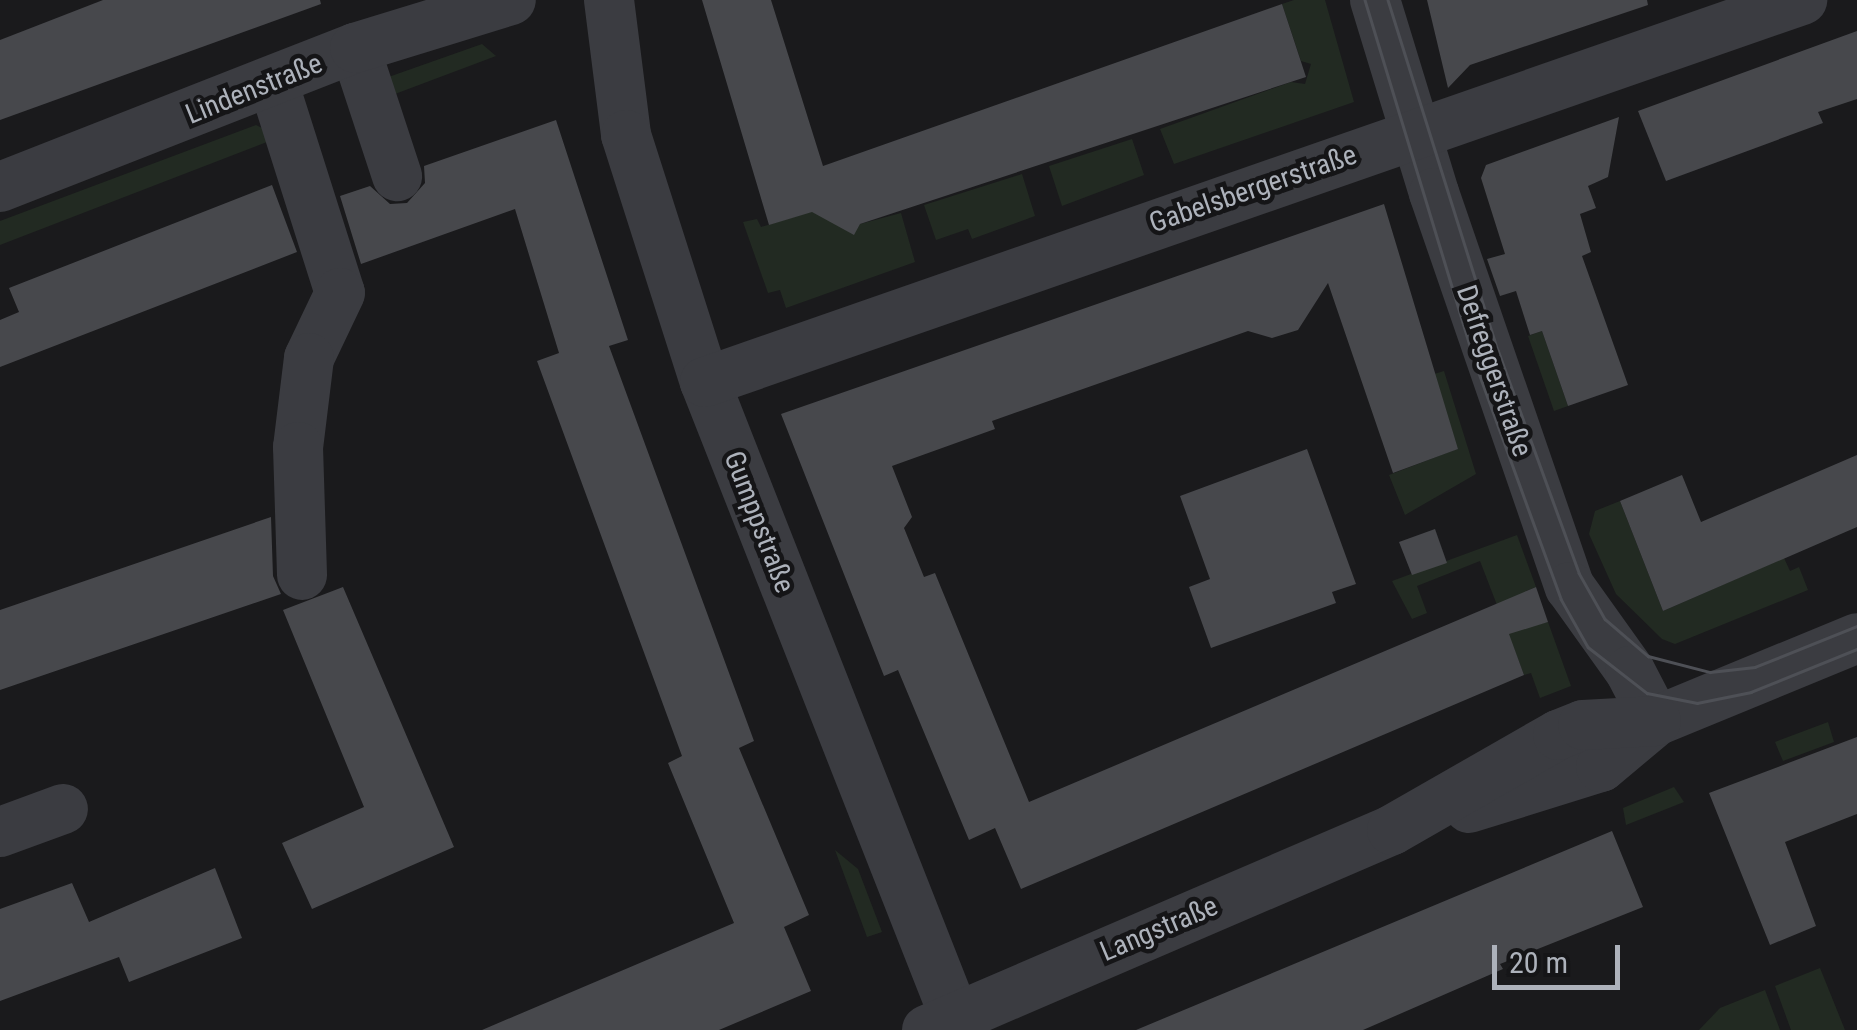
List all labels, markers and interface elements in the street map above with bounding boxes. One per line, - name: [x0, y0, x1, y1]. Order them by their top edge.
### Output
- street label: Lindenstraße: [181, 46, 327, 132]
- street label: Gabelsbergerstraße: [1145, 138, 1361, 240]
- street label: Defreggerstraße: [1449, 281, 1539, 461]
- street label: Gumppstraße: [717, 446, 801, 598]
- street label: Langstraße: [1095, 889, 1223, 969]
- scale bar: [1497, 925, 1624, 987]
- text: 20 m: [1509, 945, 1568, 980]

